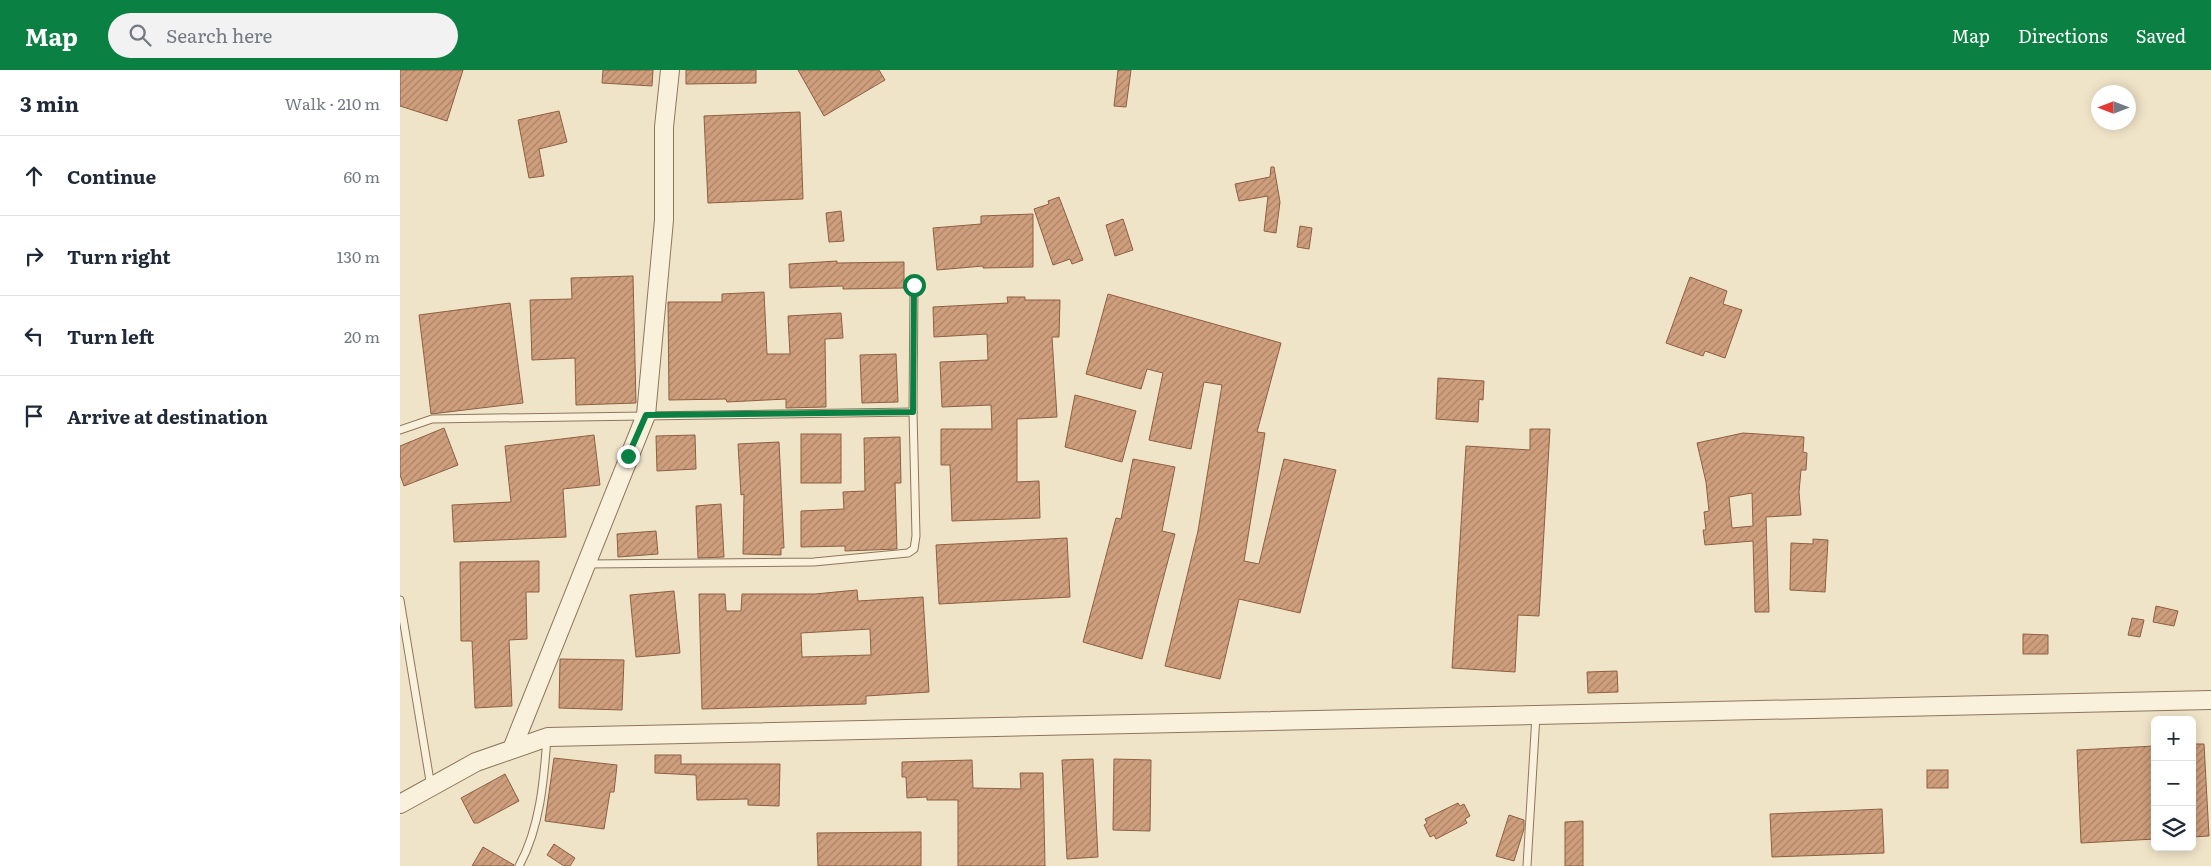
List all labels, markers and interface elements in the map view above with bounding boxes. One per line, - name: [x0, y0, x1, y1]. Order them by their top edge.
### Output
- search box: [108, 13, 458, 58]
- text: Map: [25, 18, 78, 53]
- icon: search: [126, 21, 154, 49]
- text: Search here: [166, 21, 272, 49]
- text: Map: [1952, 22, 1990, 49]
- text: Directions: [2018, 22, 2108, 49]
- text: Saved: [2136, 22, 2186, 49]
- north arrow: [2091, 85, 2136, 130]
- text: 3 min: [20, 87, 79, 118]
- text: Walk · 210 m: [285, 91, 380, 115]
- icon: ahead: [20, 162, 48, 190]
- text: Continue: [67, 162, 156, 190]
- text: 60 m: [343, 164, 380, 188]
- icon: right: [20, 242, 48, 270]
- text: Turn right: [67, 242, 171, 270]
- text: 130 m: [337, 244, 380, 268]
- route start: [903, 274, 926, 297]
- icon: left: [20, 322, 48, 350]
- text: Turn left: [67, 322, 154, 350]
- text: 20 m: [344, 324, 380, 348]
- icon: arrive: [20, 402, 48, 430]
- text: Arrive at destination: [67, 402, 268, 430]
- route end: [617, 445, 640, 468]
- map controls: [2151, 716, 2196, 851]
- button: +: [2151, 716, 2196, 761]
- button: −: [2151, 761, 2196, 806]
- button: layers: [2151, 806, 2196, 851]

